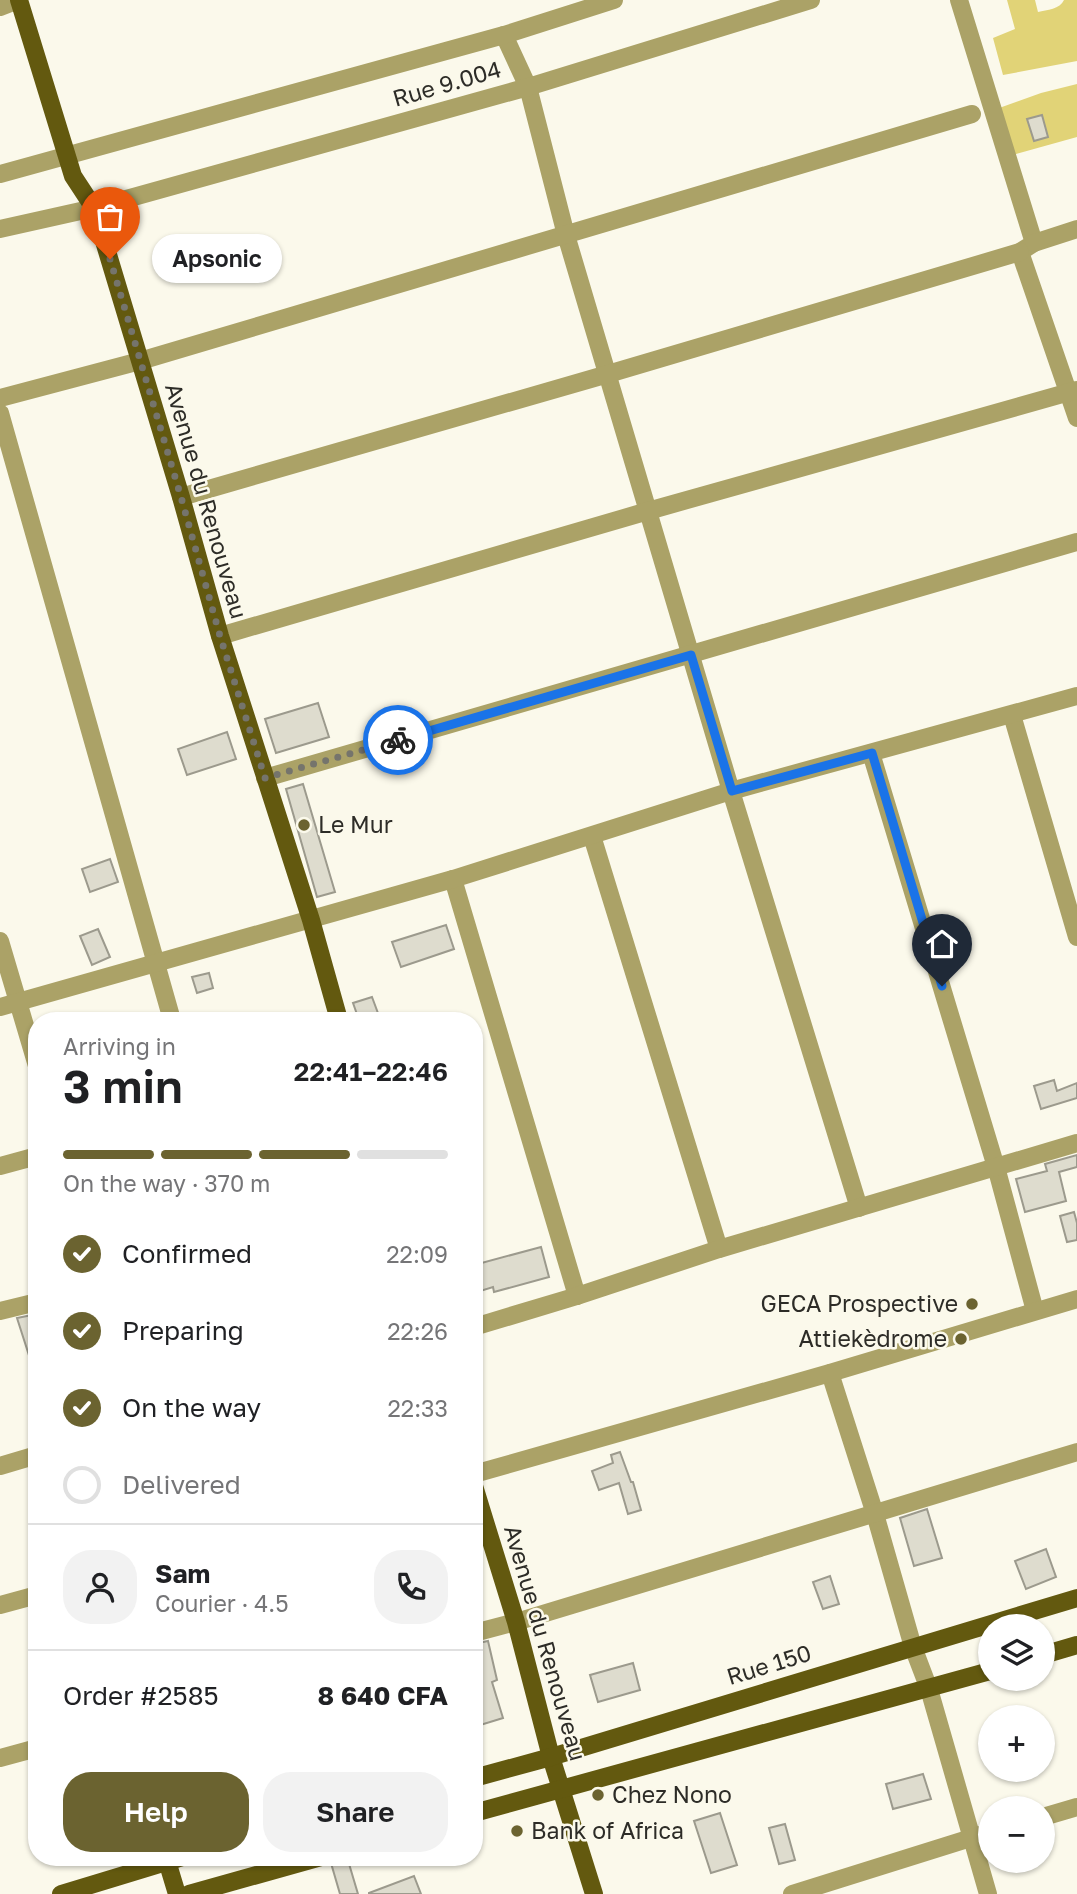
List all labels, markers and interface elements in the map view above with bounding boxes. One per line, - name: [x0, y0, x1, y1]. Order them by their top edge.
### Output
- street label: Rue 9.004: [389, 54, 504, 112]
- pin: [80, 187, 140, 259]
- icon: bag: [91, 198, 129, 236]
- callout: Apsonic: [152, 234, 282, 284]
- text: Apsonic: [172, 244, 262, 272]
- street label: Avenue du Renouveau: [160, 380, 254, 622]
- courier: [363, 705, 433, 775]
- icon: bike: [379, 721, 417, 759]
- place label: Le Mur: [318, 810, 393, 838]
- marker: Le Mur: [296, 817, 312, 833]
- pin: [912, 914, 972, 986]
- icon: home: [923, 925, 961, 963]
- text: Arriving in: [63, 1032, 176, 1060]
- text: 22:41–22:46: [294, 1056, 448, 1087]
- text: 3 min: [63, 1058, 183, 1113]
- text: On the way · 370 m: [63, 1169, 270, 1197]
- icon: check: [63, 1235, 101, 1273]
- text: Confirmed: [122, 1238, 252, 1269]
- text: 22:09: [386, 1240, 448, 1268]
- place label: GECA Prospective: [761, 1289, 958, 1317]
- marker: GECA Prospective: [964, 1296, 980, 1312]
- icon: check: [63, 1312, 101, 1350]
- text: Preparing: [122, 1315, 244, 1346]
- text: 22:26: [387, 1317, 448, 1345]
- place label: Attiekèdrome: [799, 1324, 947, 1352]
- marker: Attiekèdrome: [953, 1331, 969, 1347]
- icon: check: [63, 1389, 101, 1427]
- text: On the way: [122, 1392, 261, 1423]
- text: 22:33: [388, 1394, 448, 1422]
- text: Delivered: [122, 1469, 241, 1500]
- street label: Avenue du Renouveau: [499, 1522, 593, 1764]
- button: person: [63, 1550, 137, 1624]
- button: phone: [374, 1550, 448, 1624]
- text: Sam: [155, 1558, 210, 1589]
- text: Courier · 4.5: [155, 1589, 288, 1617]
- map controls: [978, 1614, 1055, 1873]
- button: layers: [978, 1614, 1055, 1691]
- street label: Rue 150: [723, 1638, 814, 1690]
- text: Order #2585: [63, 1680, 219, 1711]
- text: 8 640 CFA: [318, 1680, 448, 1711]
- button: +: [978, 1705, 1055, 1782]
- button: Help: [63, 1772, 249, 1852]
- button: Share: [263, 1772, 448, 1852]
- place label: Chez Nono: [612, 1780, 732, 1808]
- marker: Chez Nono: [590, 1787, 606, 1803]
- button: −: [978, 1796, 1055, 1873]
- place label: Bank of Africa: [531, 1816, 684, 1844]
- marker: Bank of Africa: [509, 1823, 525, 1839]

